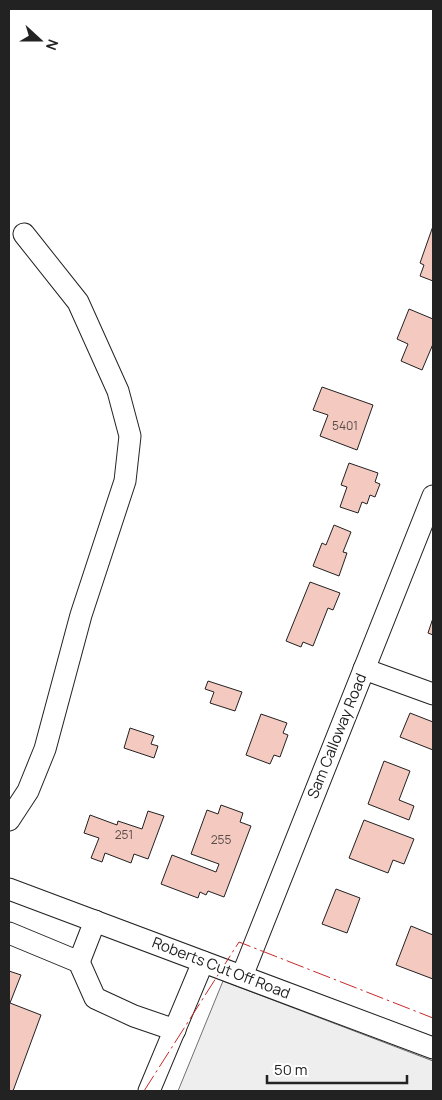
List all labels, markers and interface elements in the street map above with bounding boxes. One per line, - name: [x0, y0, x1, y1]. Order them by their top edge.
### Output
- north arrow: [15, 15, 65, 65]
- text: N: [42, 37, 63, 53]
- house number: 5401: [332, 417, 358, 434]
- street label: Sam Calloway Road: [302, 670, 371, 802]
- house number: 251: [115, 826, 133, 843]
- house number: 255: [211, 831, 231, 848]
- street label: Roberts Cut Off Road: [149, 932, 293, 1004]
- scale bar: [267, 1052, 407, 1084]
- text: 50 m: [274, 1059, 308, 1080]

